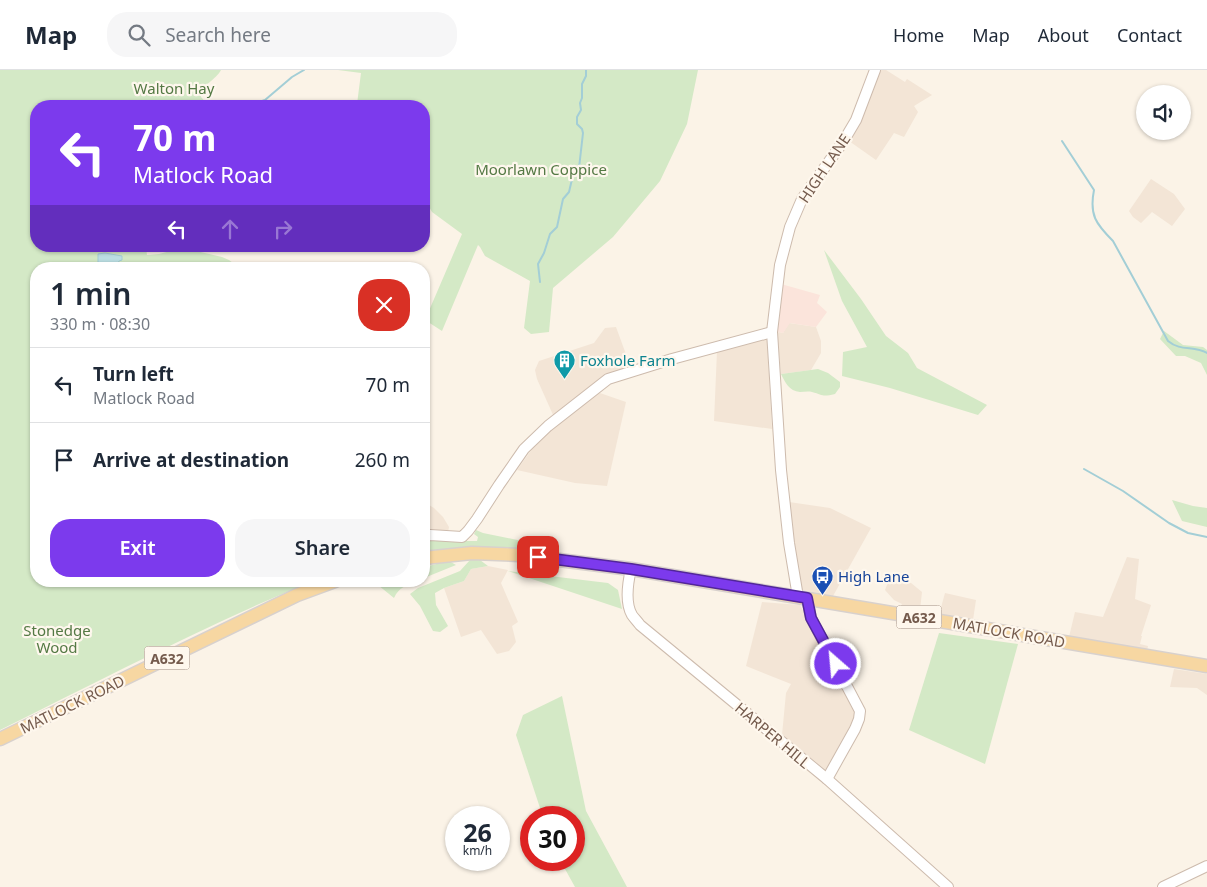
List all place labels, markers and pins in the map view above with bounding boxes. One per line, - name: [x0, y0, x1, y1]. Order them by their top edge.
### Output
- building icon: Foxhole Farm: [552, 348, 576, 379]
- place label: Foxhole Farm: [580, 350, 676, 370]
- pin: [517, 536, 559, 578]
- bus stop icon: High Lane: [810, 564, 834, 595]
- place label: High Lane: [838, 566, 909, 586]

